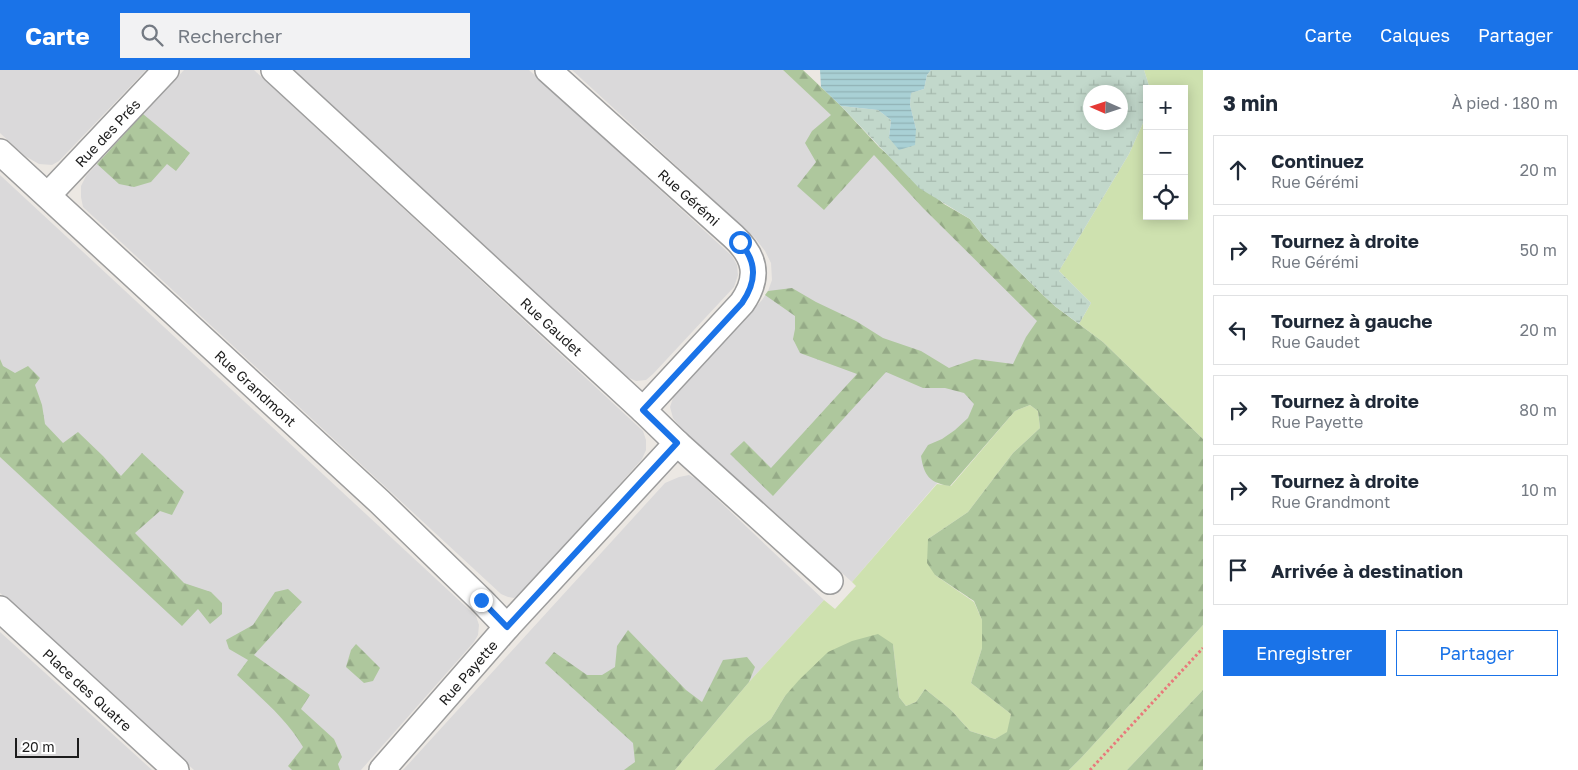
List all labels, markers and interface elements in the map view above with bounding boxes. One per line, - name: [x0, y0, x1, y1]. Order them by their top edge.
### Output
- search box: [120, 13, 470, 58]
- text: Carte: [25, 21, 90, 50]
- icon: search: [138, 21, 166, 49]
- text: Rechercher: [178, 24, 282, 47]
- text: Carte: [1305, 24, 1352, 46]
- text: Calques: [1380, 24, 1450, 46]
- text: Partager: [1478, 24, 1553, 46]
- north arrow: [1083, 85, 1128, 130]
- map controls: [1143, 85, 1188, 220]
- button: +: [1143, 85, 1188, 130]
- text: 3 min: [1223, 90, 1278, 116]
- text: À pied · 180 m: [1452, 93, 1558, 113]
- street label: Rue des Prés: [71, 95, 143, 170]
- button: −: [1143, 130, 1188, 175]
- text: Continuez: [1271, 149, 1364, 172]
- icon: ahead: [1224, 156, 1252, 184]
- text: 20 m: [1520, 160, 1557, 180]
- street label: Rue Gérémi: [655, 165, 724, 229]
- text: Rue Gérémi: [1271, 172, 1359, 192]
- button: locate: [1143, 175, 1188, 220]
- text: Tournez à droite: [1271, 229, 1419, 252]
- route start: [729, 231, 752, 254]
- icon: right: [1224, 236, 1252, 264]
- text: 50 m: [1520, 240, 1557, 260]
- text: Rue Gérémi: [1271, 252, 1359, 272]
- street label: Rue Gaudet: [518, 293, 586, 359]
- text: Tournez à gauche: [1271, 309, 1432, 332]
- icon: left: [1224, 316, 1252, 344]
- text: 20 m: [1520, 320, 1557, 340]
- text: Rue Gaudet: [1271, 332, 1360, 352]
- street label: Rue Grandmont: [212, 346, 300, 429]
- text: Tournez à droite: [1271, 389, 1419, 412]
- icon: right: [1224, 396, 1252, 424]
- text: 80 m: [1519, 400, 1557, 420]
- text: Rue Payette: [1271, 412, 1363, 432]
- text: Tournez à droite: [1271, 469, 1419, 492]
- icon: right: [1224, 476, 1252, 504]
- text: 10 m: [1521, 480, 1557, 500]
- text: Rue Grandmont: [1271, 492, 1390, 512]
- icon: arrive: [1224, 556, 1252, 584]
- text: Arrivée à destination: [1271, 559, 1463, 582]
- route end: [470, 589, 493, 612]
- button: Enregistrer: [1223, 630, 1386, 676]
- button: Partager: [1396, 630, 1558, 676]
- street label: Rue Payette: [435, 636, 501, 708]
- street label: Place des Quatre: [40, 645, 136, 734]
- scale bar: [15, 735, 79, 758]
- text: 20 m: [22, 738, 55, 755]

